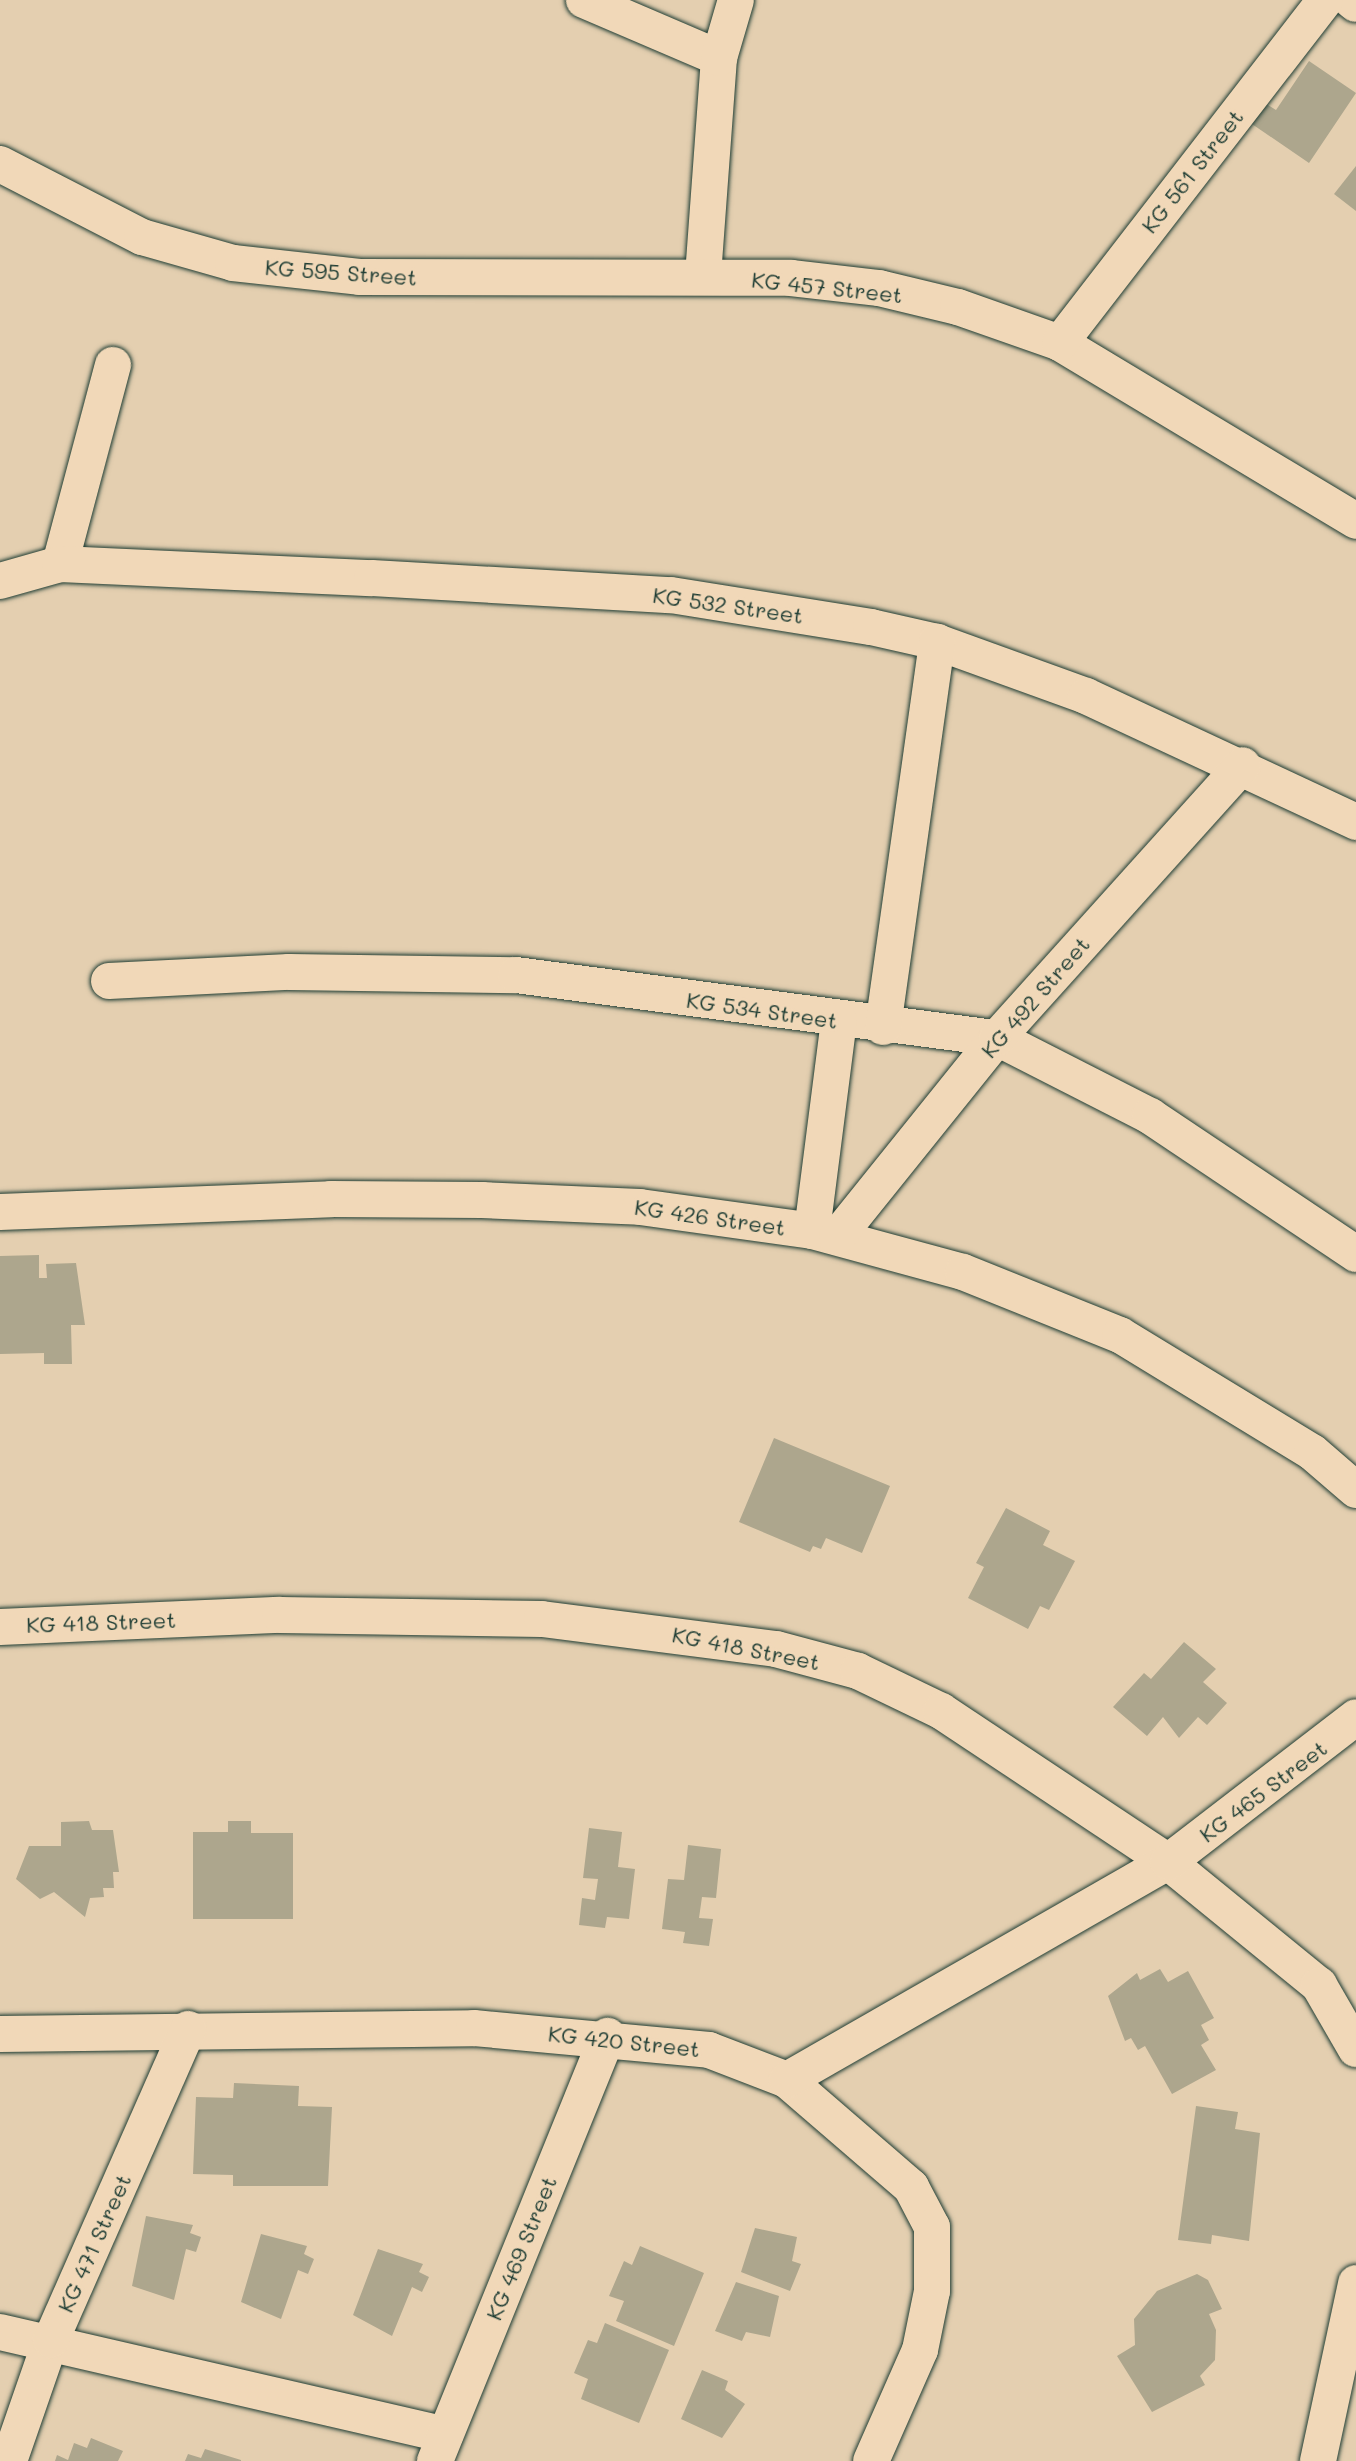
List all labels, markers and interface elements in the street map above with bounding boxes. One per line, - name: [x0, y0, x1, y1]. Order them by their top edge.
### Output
- street label: KG 561 Street: [1136, 104, 1248, 238]
- street label: KG 595 Street: [264, 254, 418, 290]
- street label: KG 457 Street: [750, 266, 904, 308]
- street label: KG 532 Street: [651, 581, 805, 629]
- street label: KG 492 Street: [975, 931, 1095, 1063]
- street label: KG 534 Street: [685, 986, 839, 1034]
- street label: KG 426 Street: [633, 1193, 787, 1241]
- street label: KG 418 Street: [26, 1606, 176, 1638]
- street label: KG 418 Street: [670, 1621, 822, 1675]
- street label: KG 465 Street: [1194, 1734, 1332, 1848]
- street label: KG 420 Street: [547, 2020, 701, 2062]
- street label: KG 471 Street: [52, 2170, 136, 2316]
- street label: KG 469 Street: [480, 2172, 562, 2324]

